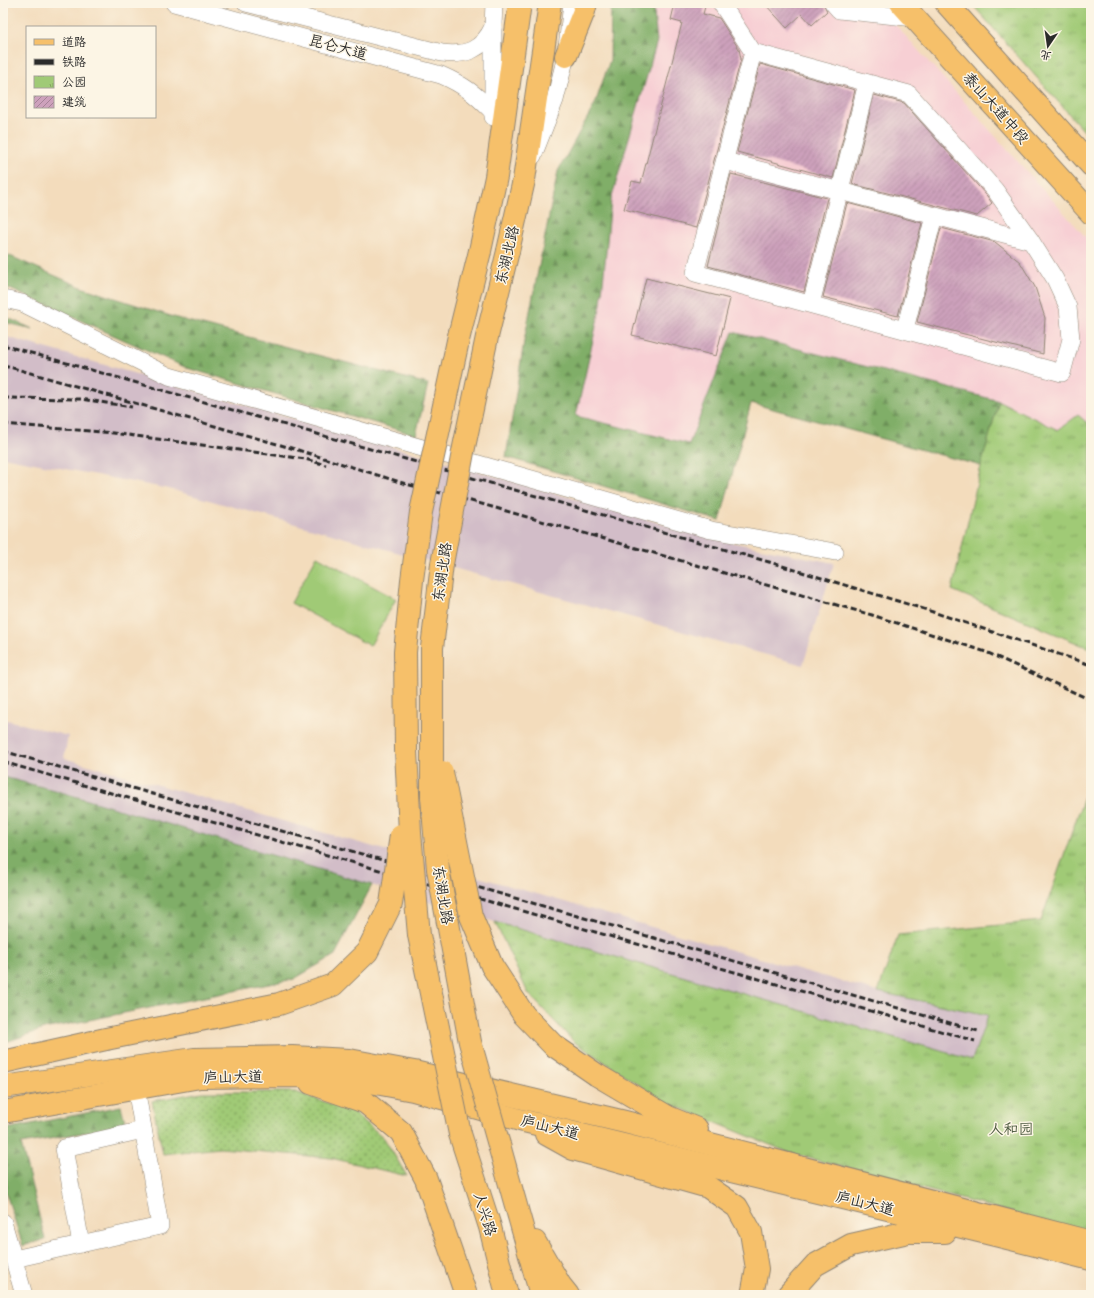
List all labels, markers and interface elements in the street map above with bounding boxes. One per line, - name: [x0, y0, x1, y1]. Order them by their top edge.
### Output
- legend: [26, 26, 156, 118]
- north arrow: [1028, 26, 1068, 66]
- street label: 昆仑大道: [306, 32, 369, 65]
- text: 道路: [62, 36, 86, 51]
- text: 北: [1039, 47, 1053, 61]
- text: 铁路: [62, 56, 86, 71]
- street label: 泰山大道中段: [958, 70, 1031, 149]
- text: 公园: [62, 76, 86, 91]
- text: 建筑: [62, 96, 86, 111]
- street label: 东湖北路: [493, 224, 524, 287]
- street label: 东湖北路: [431, 541, 457, 603]
- street label: 东湖北路: [427, 864, 455, 926]
- street label: 庐山大道: [203, 1069, 263, 1089]
- street label: 庐山大道: [518, 1113, 581, 1145]
- park label: 人和园: [988, 1122, 1034, 1140]
- street label: 庐山大道: [833, 1189, 896, 1221]
- street label: 人兴路: [468, 1190, 498, 1239]

